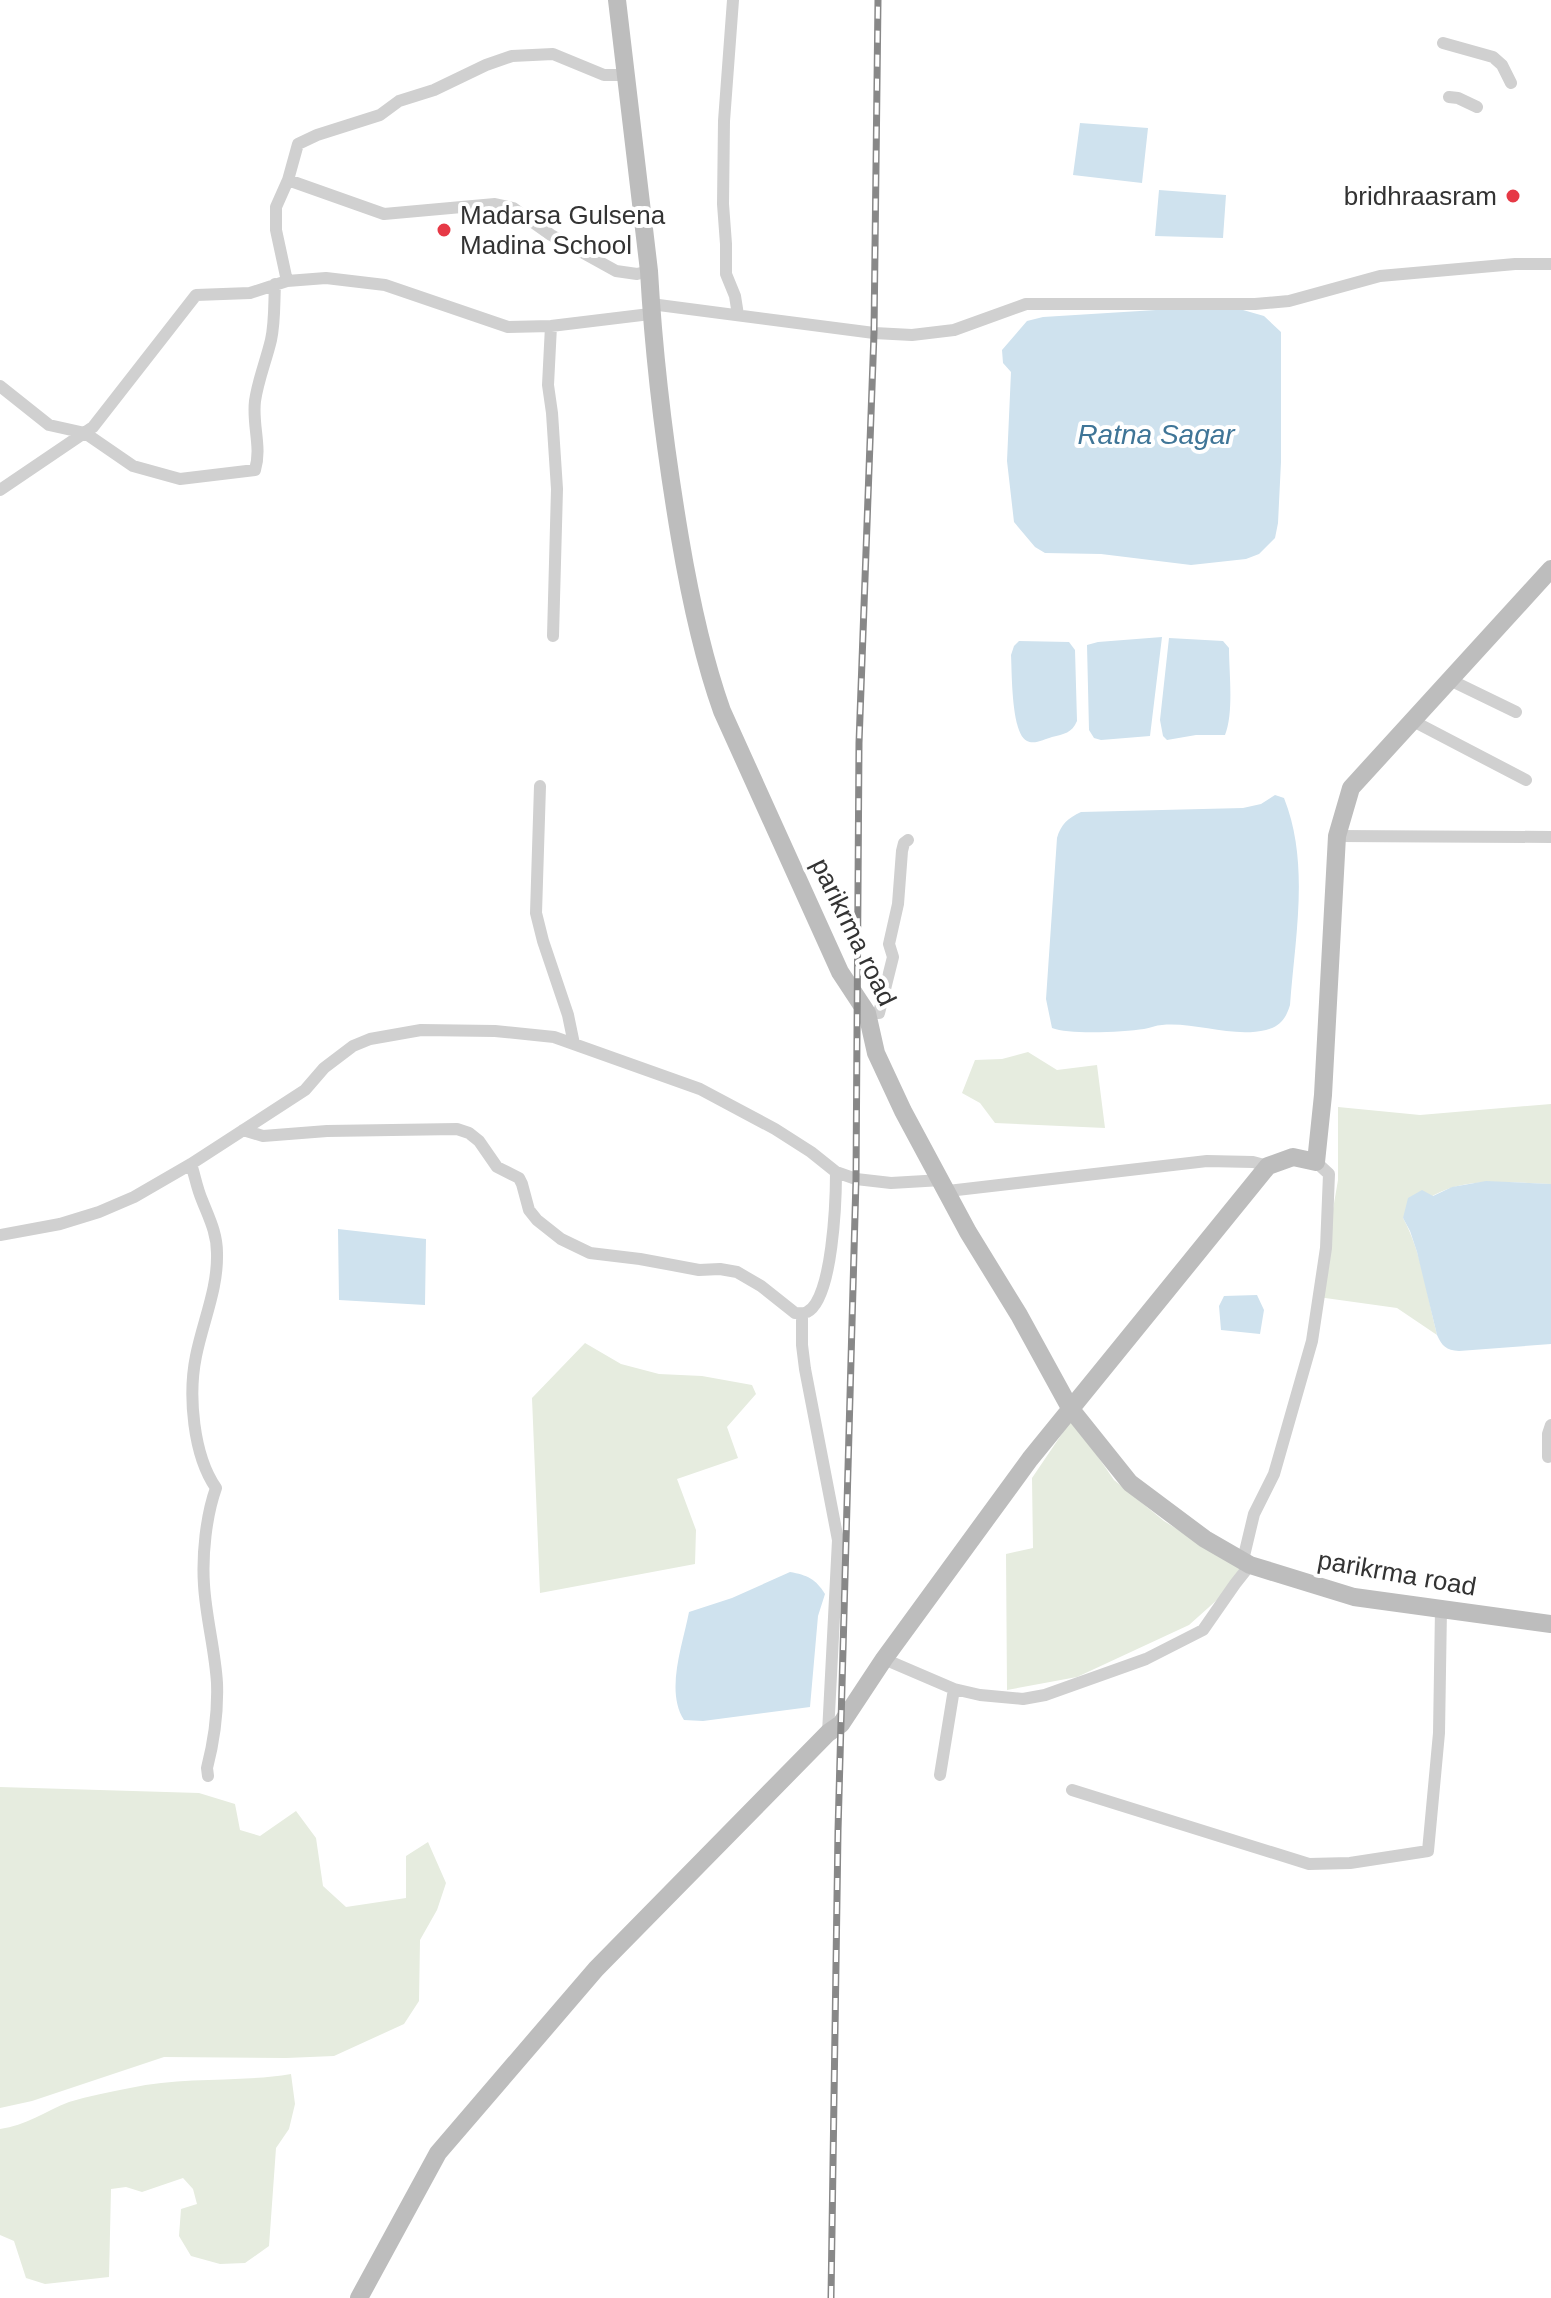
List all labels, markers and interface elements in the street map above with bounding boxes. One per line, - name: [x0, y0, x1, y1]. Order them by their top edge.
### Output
- place label: bridhraasram: [1344, 181, 1497, 211]
- marker: bridhraasram: [1504, 187, 1522, 205]
- place label: Madarsa Gulsena Madina School: [460, 200, 666, 260]
- marker: Madarsa Gulsena Madina School: [435, 221, 453, 239]
- water label: Ratna Sagar: [1077, 419, 1236, 450]
- street label: parikrma road: [805, 853, 903, 1011]
- street label: parikrma road: [1315, 1544, 1479, 1602]

